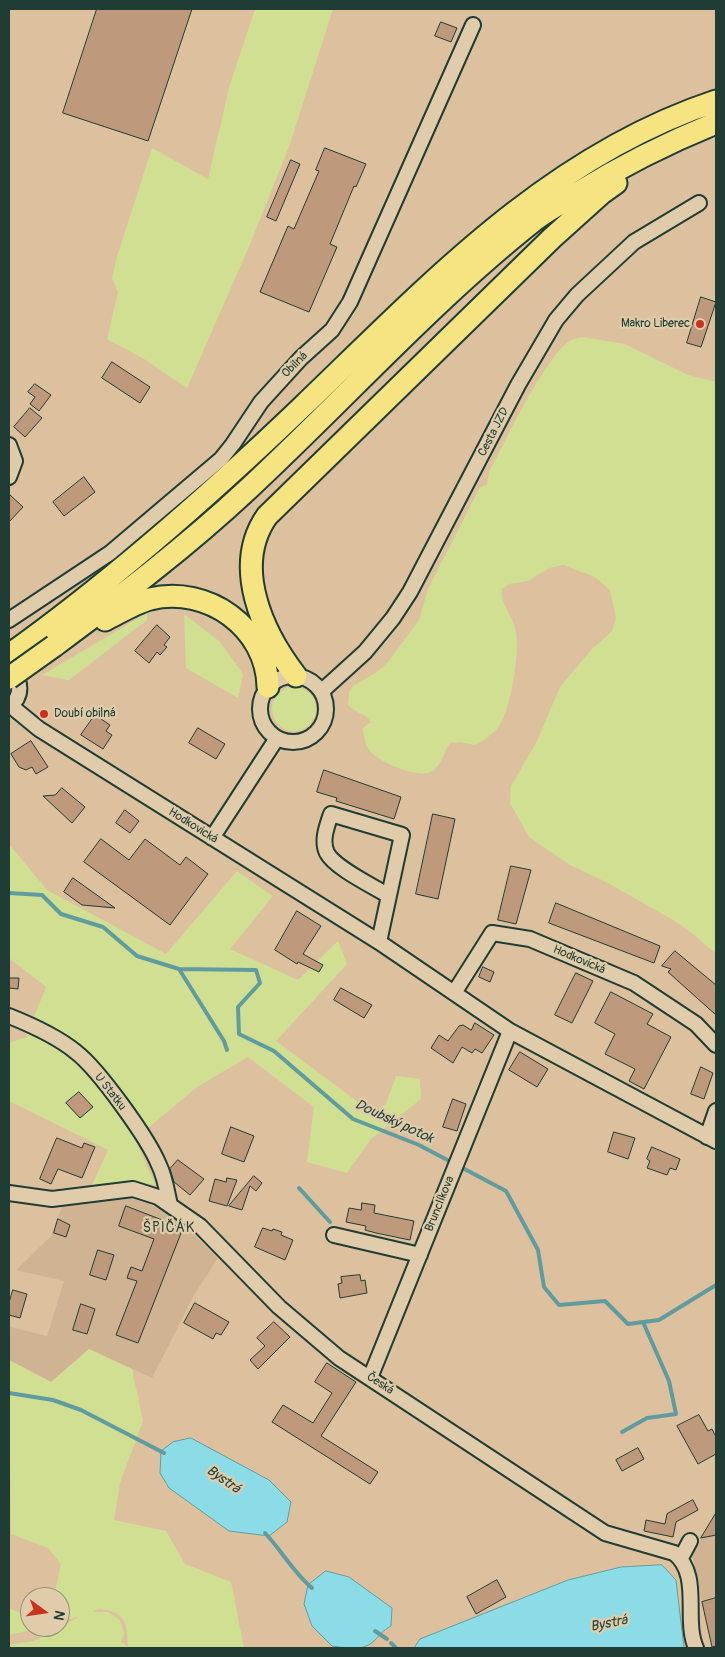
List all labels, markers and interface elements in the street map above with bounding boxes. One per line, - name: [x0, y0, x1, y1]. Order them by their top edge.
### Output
- place label: Makro Liberec: [621, 317, 690, 331]
- marker: Makro Liberec: [694, 318, 706, 330]
- street label: Obilná: [279, 349, 311, 381]
- street label: Cesta JZD: [476, 405, 512, 459]
- place label: Doubí obilná: [54, 707, 116, 721]
- marker: Doubí obilná: [38, 708, 50, 720]
- street label: Hodkovická: [166, 805, 220, 847]
- street label: Hodkovická: [551, 943, 607, 977]
- street label: U Statku: [91, 1070, 129, 1114]
- water label: Doubský potok: [352, 1097, 436, 1147]
- street label: Brunclíkova: [422, 1174, 458, 1234]
- district label: ŠPIČÁK: [142, 1220, 196, 1236]
- street label: Česká: [364, 1370, 396, 1398]
- water label: Bystrá: [203, 1462, 243, 1498]
- north arrow: [20, 1587, 70, 1637]
- text: N: [50, 1609, 68, 1622]
- water label: Bystrá: [589, 1612, 629, 1636]

